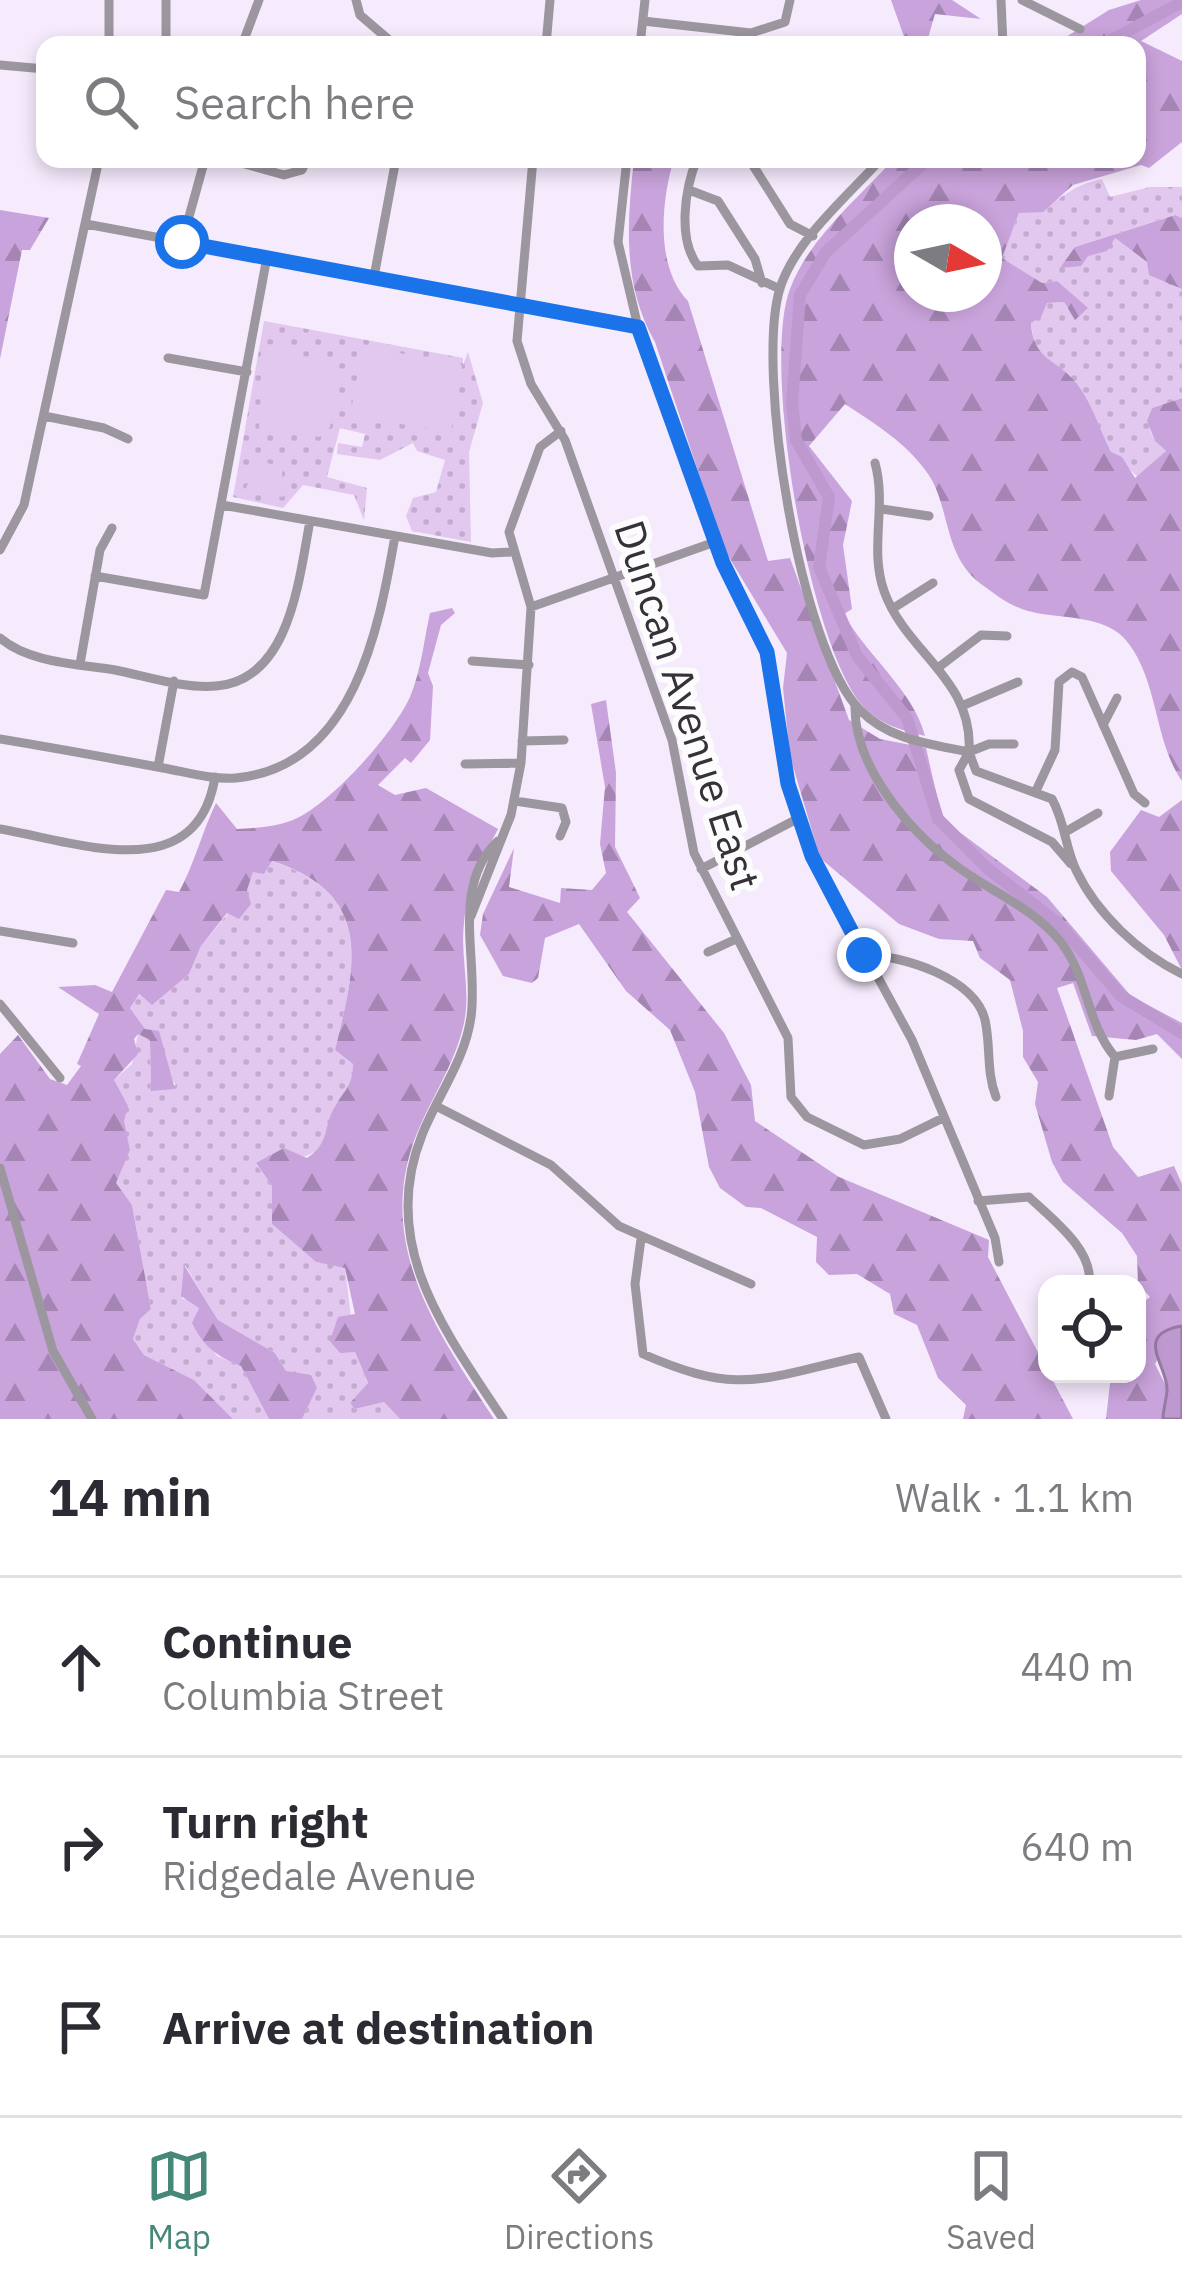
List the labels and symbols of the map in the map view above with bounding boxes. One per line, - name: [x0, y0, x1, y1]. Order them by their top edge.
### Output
- north arrow: [894, 204, 1002, 312]
- route start: [155, 215, 209, 269]
- street label: Duncan Avenue East: [602, 513, 774, 897]
- route end: [837, 928, 891, 982]

